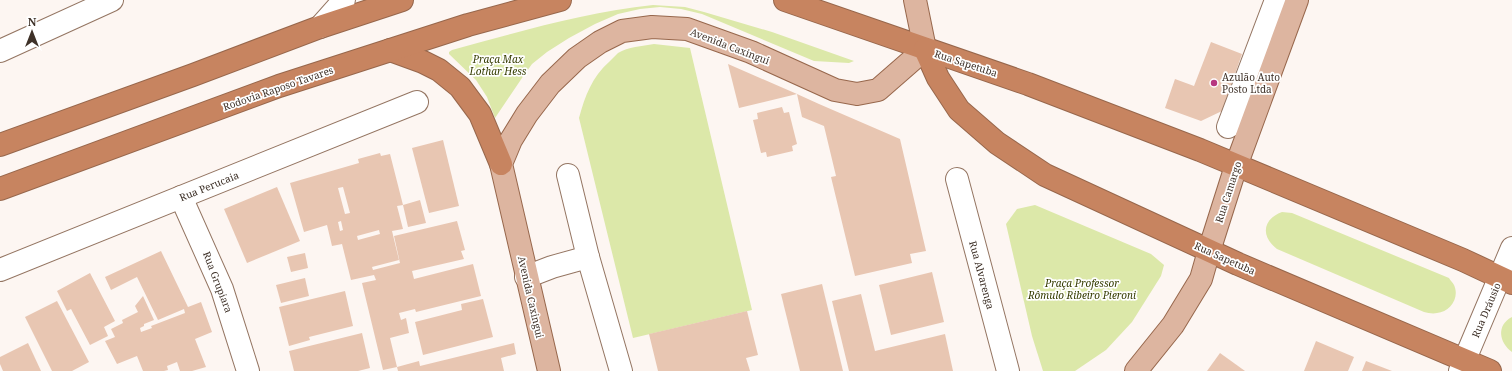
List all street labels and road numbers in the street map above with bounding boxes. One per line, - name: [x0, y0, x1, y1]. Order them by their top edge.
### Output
- street label: Avenida Caxingui: [688, 24, 772, 68]
- street label: Rua Sapetuba: [933, 46, 1000, 80]
- street label: Rodovia Raposo Tavares: [221, 62, 336, 113]
- street label: Rua Camargo: [1211, 159, 1245, 225]
- street label: Rua Perucaia: [177, 168, 241, 204]
- street label: Rua Sapetuba: [1192, 238, 1258, 278]
- street label: Rua Alvarenga: [966, 239, 998, 311]
- street label: Rua Grupiara: [200, 249, 236, 315]
- street label: Avenida Caxingui: [515, 255, 547, 340]
- street label: Rua Dráusio: [1468, 280, 1504, 340]

